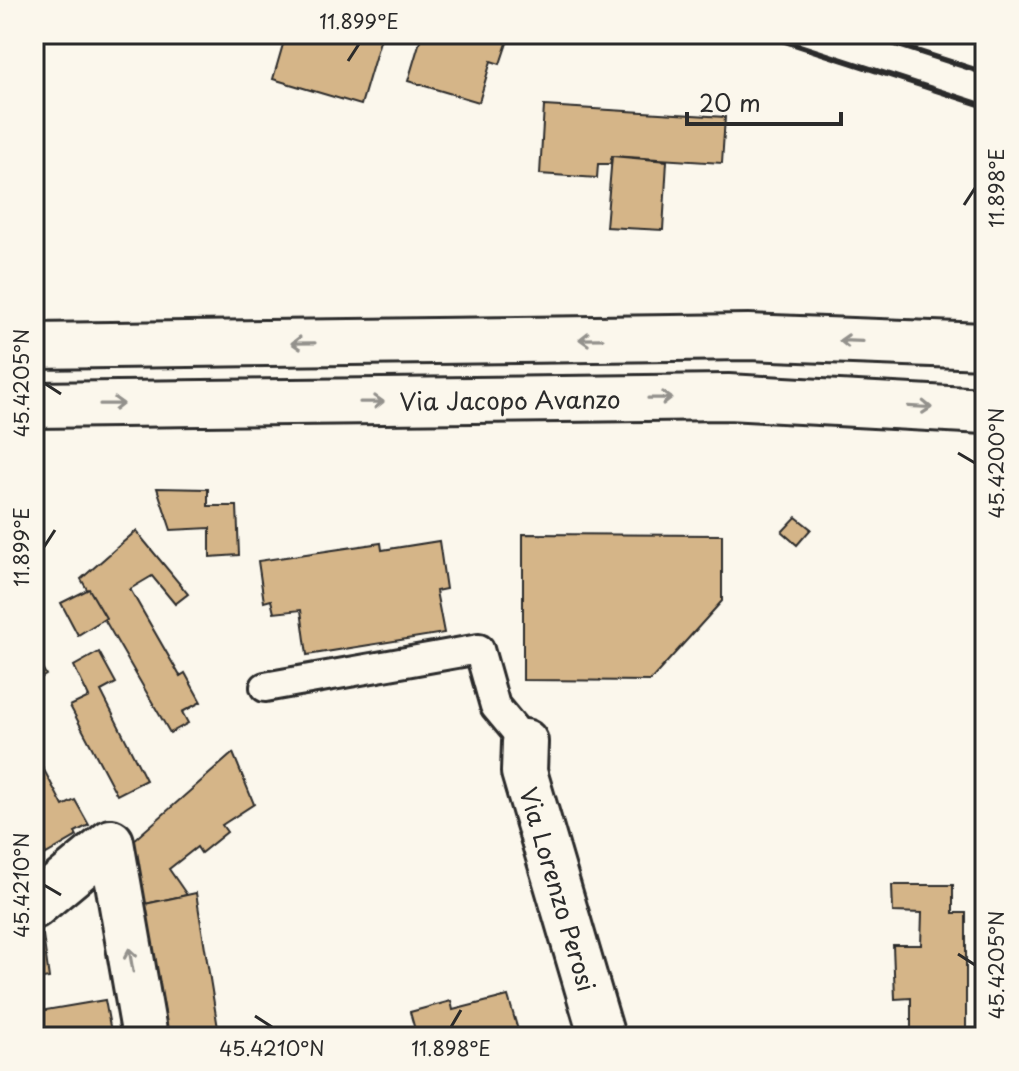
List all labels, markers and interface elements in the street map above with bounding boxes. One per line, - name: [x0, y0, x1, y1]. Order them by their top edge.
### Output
- text: 11.899°E: [319, 6, 399, 36]
- scale bar: [687, 76, 841, 126]
- text: 20 m: [699, 84, 761, 120]
- text: 11.898°E: [981, 148, 1011, 228]
- text: 45.4205°N: [6, 329, 36, 437]
- one-way arrow: [578, 331, 605, 347]
- one-way arrow: [838, 333, 865, 348]
- one-way arrow: [290, 336, 317, 351]
- street label: Via Jacopo Avanzo: [399, 380, 621, 419]
- one-way arrow: [646, 390, 673, 406]
- one-way arrow: [358, 394, 385, 409]
- one-way arrow: [98, 396, 125, 412]
- one-way arrow: [906, 400, 933, 415]
- text: 45.4200°N: [981, 408, 1011, 518]
- text: 11.899°E: [6, 507, 36, 587]
- street label: Via Lorenzo Perosi: [511, 783, 606, 996]
- text: 45.4210°N: [6, 832, 36, 938]
- text: 45.4205°N: [981, 911, 1011, 1019]
- one-way arrow: [123, 948, 138, 973]
- text: 45.4210°N: [219, 1033, 325, 1063]
- text: 11.898°E: [411, 1033, 491, 1063]

